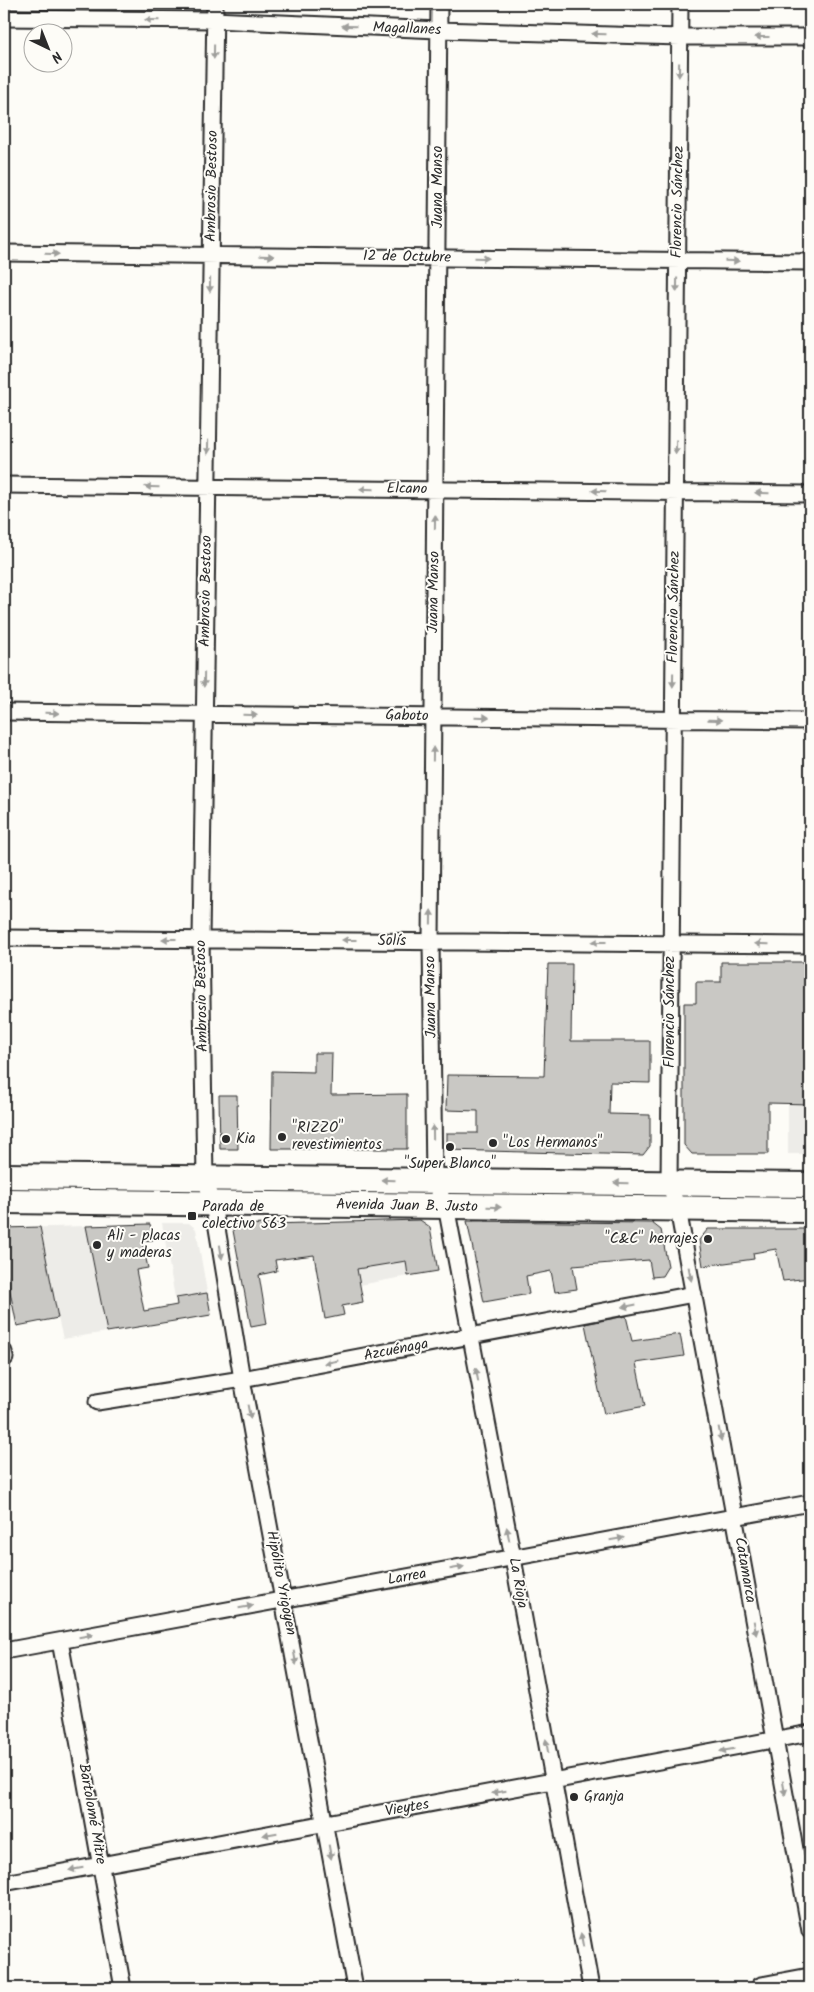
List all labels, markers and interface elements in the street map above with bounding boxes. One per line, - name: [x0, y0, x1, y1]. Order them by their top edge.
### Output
- one-way arrow: [144, 16, 160, 24]
- street label: Magallanes: [372, 16, 442, 42]
- north arrow: [22, 22, 72, 72]
- one-way arrow: [341, 22, 357, 30]
- one-way arrow: [591, 30, 607, 38]
- one-way arrow: [753, 33, 769, 41]
- one-way arrow: [210, 45, 218, 61]
- text: N: [45, 46, 67, 68]
- one-way arrow: [675, 62, 683, 78]
- street label: Ambrosio Bestoso: [199, 130, 225, 242]
- street label: Florencio Sánchez: [665, 145, 691, 258]
- street label: Juana Manso: [426, 146, 450, 228]
- street label: 12 de Octubre: [363, 244, 452, 270]
- one-way arrow: [45, 250, 61, 258]
- one-way arrow: [260, 252, 276, 260]
- one-way arrow: [475, 254, 491, 262]
- one-way arrow: [725, 257, 741, 265]
- one-way arrow: [206, 277, 214, 293]
- one-way arrow: [673, 277, 681, 293]
- one-way arrow: [204, 440, 212, 456]
- one-way arrow: [671, 440, 679, 456]
- street label: Elcano: [386, 477, 428, 501]
- one-way arrow: [143, 483, 159, 491]
- one-way arrow: [358, 485, 374, 493]
- one-way arrow: [591, 487, 607, 495]
- one-way arrow: [753, 489, 769, 497]
- one-way arrow: [431, 514, 439, 530]
- street label: Ambrosio Bestoso: [193, 535, 219, 647]
- street label: Juana Manso: [421, 550, 447, 633]
- street label: Florencio Sánchez: [661, 550, 687, 663]
- one-way arrow: [200, 672, 208, 688]
- one-way arrow: [669, 672, 677, 688]
- street label: Gaboto: [385, 704, 429, 728]
- one-way arrow: [45, 709, 61, 717]
- one-way arrow: [242, 711, 258, 719]
- one-way arrow: [475, 713, 491, 721]
- one-way arrow: [707, 716, 723, 724]
- one-way arrow: [429, 746, 437, 762]
- one-way arrow: [427, 909, 435, 925]
- street label: Solís: [378, 929, 407, 953]
- one-way arrow: [161, 935, 177, 943]
- one-way arrow: [341, 936, 357, 944]
- one-way arrow: [591, 938, 607, 946]
- street label: Ambrosio Bestoso: [189, 940, 215, 1052]
- one-way arrow: [753, 940, 769, 948]
- street label: Juana Manso: [418, 955, 444, 1038]
- street label: Florencio Sánchez: [658, 956, 682, 1068]
- place label: "RIZZO" revestimientos: [292, 1116, 382, 1157]
- one-way arrow: [429, 1124, 437, 1140]
- place label: Kia: [236, 1127, 255, 1151]
- marker: "RIZZO" revestimientos: [276, 1131, 288, 1143]
- place label: "Los Hermanos": [503, 1131, 602, 1155]
- marker: Kia: [220, 1133, 232, 1145]
- marker: "Los Hermanos": [487, 1137, 499, 1149]
- marker: "Super Blanco": [444, 1141, 456, 1153]
- place label: "Super Blanco": [404, 1152, 496, 1176]
- one-way arrow: [380, 1176, 396, 1184]
- one-way arrow: [612, 1179, 628, 1187]
- street label: Avenida Juan B. Justo: [336, 1193, 478, 1219]
- place label: Parada de colectivo 563: [202, 1195, 286, 1236]
- one-way arrow: [487, 1203, 503, 1211]
- marker: Parada de colectivo 563: [186, 1210, 198, 1222]
- place label: Ali - placas y maderas: [106, 1224, 181, 1265]
- place label: "C&C" herrajes: [605, 1227, 699, 1251]
- marker: "C&C" herrajes: [702, 1233, 714, 1245]
- marker: Ali - placas y maderas: [91, 1239, 103, 1251]
- one-way arrow: [218, 1244, 226, 1260]
- one-way arrow: [687, 1267, 695, 1283]
- one-way arrow: [621, 1302, 636, 1310]
- street label: Azcuénaga: [362, 1332, 430, 1368]
- one-way arrow: [323, 1358, 339, 1366]
- one-way arrow: [473, 1367, 481, 1383]
- one-way arrow: [245, 1404, 253, 1420]
- one-way arrow: [716, 1426, 724, 1441]
- one-way arrow: [504, 1526, 512, 1542]
- street label: Hipólito Yrigoyen: [259, 1529, 303, 1637]
- one-way arrow: [610, 1534, 626, 1542]
- street label: Catamarca: [727, 1535, 763, 1605]
- street label: La Rioja: [502, 1556, 534, 1610]
- street label: Larrea: [386, 1562, 428, 1592]
- one-way arrow: [450, 1564, 465, 1572]
- one-way arrow: [238, 1602, 254, 1610]
- one-way arrow: [752, 1621, 760, 1637]
- one-way arrow: [79, 1631, 95, 1639]
- one-way arrow: [291, 1650, 299, 1666]
- one-way arrow: [542, 1738, 550, 1754]
- one-way arrow: [719, 1746, 735, 1754]
- street label: Bartolomé Mitre: [71, 1762, 113, 1867]
- one-way arrow: [780, 1781, 788, 1796]
- place label: Granja: [584, 1785, 624, 1809]
- one-way arrow: [490, 1788, 506, 1796]
- marker: Granja: [568, 1791, 580, 1803]
- street label: Vieytes: [383, 1792, 431, 1824]
- one-way arrow: [262, 1830, 278, 1838]
- one-way arrow: [326, 1844, 334, 1860]
- one-way arrow: [67, 1866, 83, 1874]
- one-way arrow: [577, 1932, 585, 1948]

